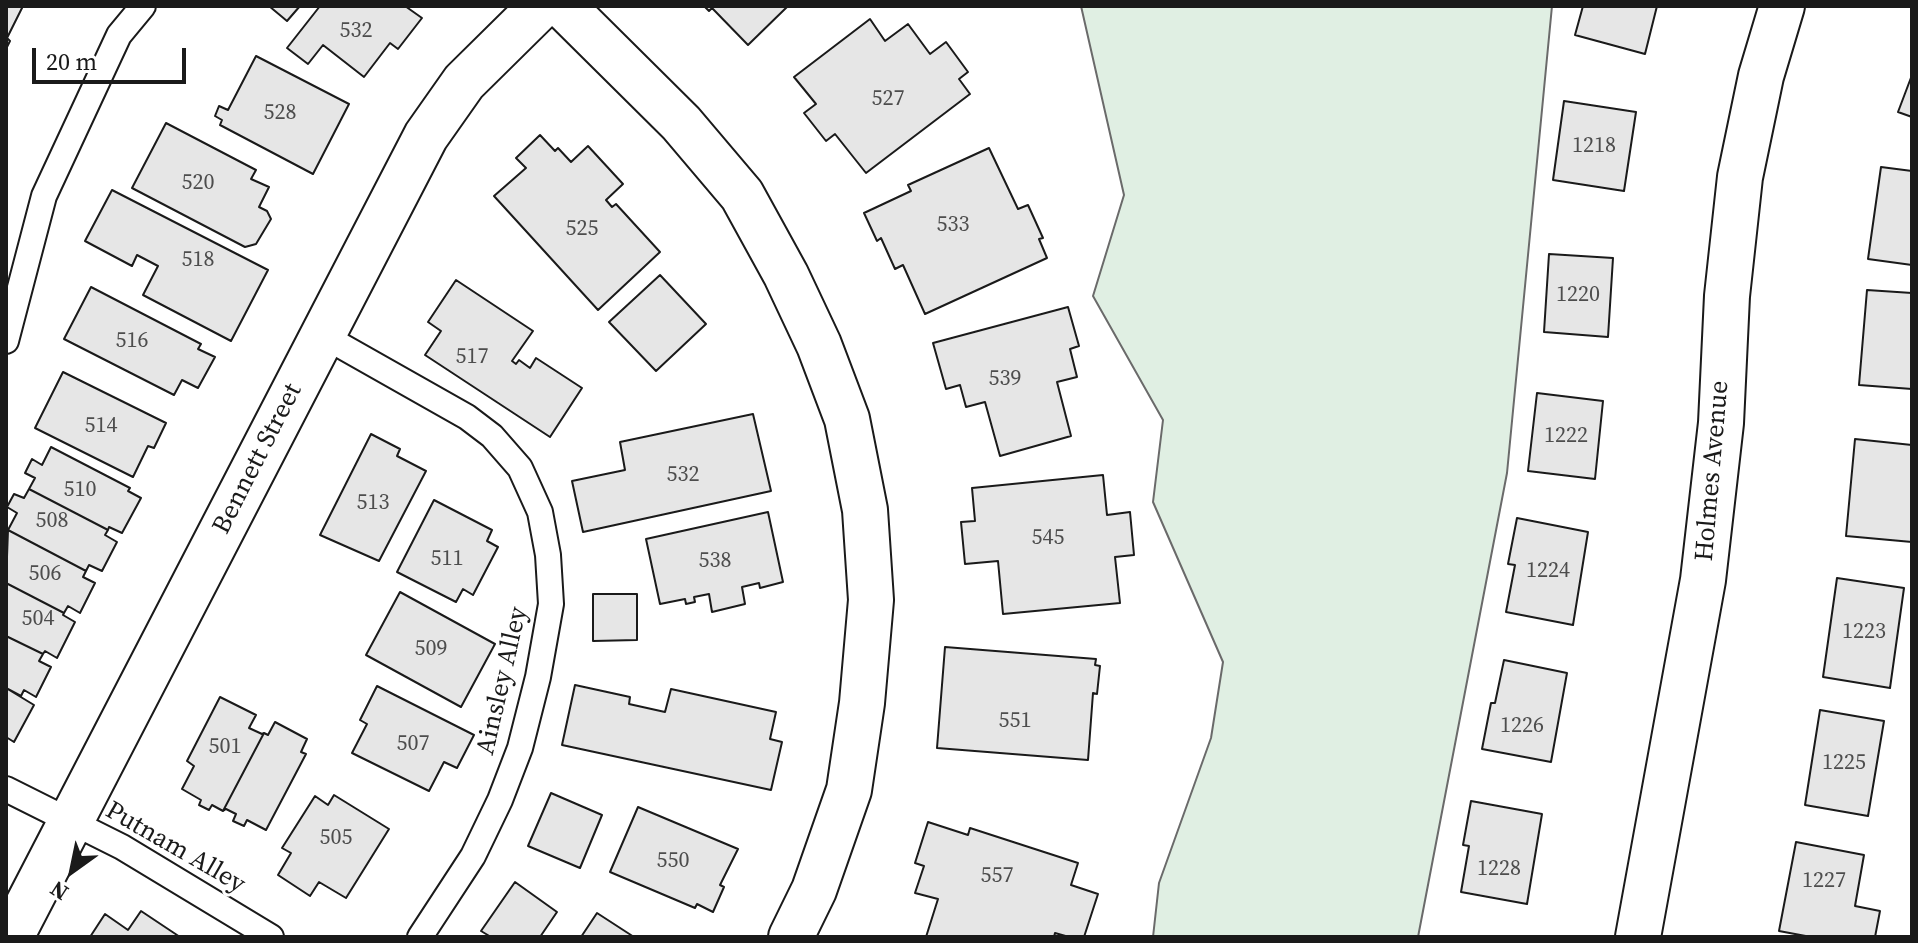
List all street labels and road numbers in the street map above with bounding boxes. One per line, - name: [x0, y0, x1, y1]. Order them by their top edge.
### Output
- street label: Bennett Street: [207, 379, 309, 539]
- street label: Holmes Avenue: [1690, 379, 1736, 563]
- street label: Ainsley Alley: [471, 604, 535, 758]
- street label: Putnam Alley: [100, 795, 250, 901]

